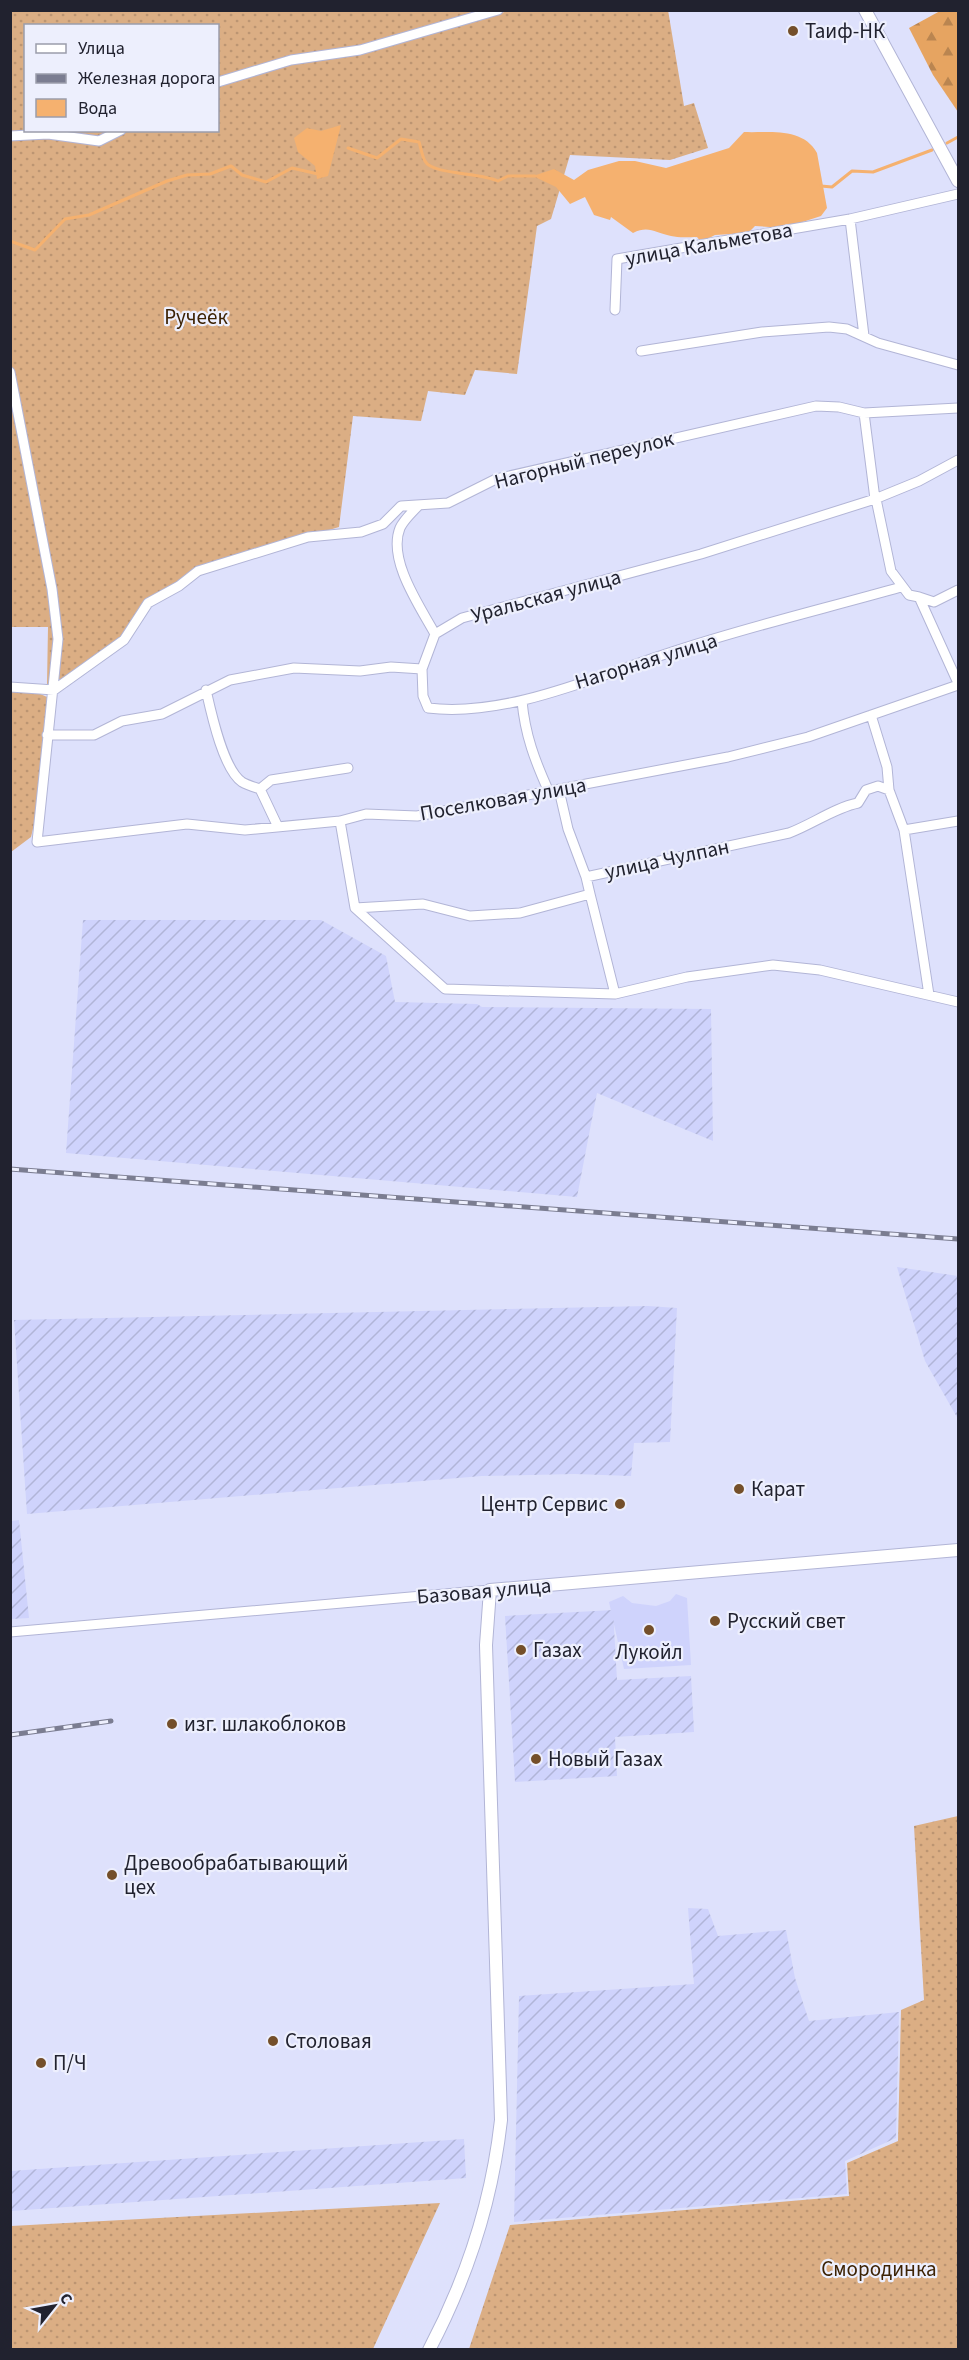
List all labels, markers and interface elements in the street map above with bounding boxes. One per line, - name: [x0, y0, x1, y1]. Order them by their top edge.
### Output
- place label: Таиф-НК: [805, 16, 886, 46]
- legend: [24, 24, 219, 132]
- marker: Таиф-НК: [786, 24, 800, 38]
- text: Улица: [78, 36, 125, 61]
- text: Железная дорога: [78, 66, 215, 91]
- text: Вода: [78, 96, 117, 121]
- street label: улица Кальметова: [623, 215, 795, 273]
- park label: Ручеёк: [164, 302, 228, 332]
- street label: Нагорный переулок: [491, 423, 677, 497]
- street label: Уральская улица: [468, 562, 624, 630]
- street label: Нагорная улица: [571, 625, 721, 697]
- street label: Поселковая улица: [417, 770, 589, 828]
- street label: улица Чулпан: [602, 831, 732, 887]
- place label: Карат: [751, 1474, 805, 1504]
- marker: Карат: [732, 1482, 746, 1496]
- place label: Центр Сервис: [480, 1489, 608, 1519]
- marker: Центр Сервис: [613, 1497, 627, 1511]
- street label: Базовая улица: [415, 1570, 553, 1612]
- place label: Русский свет: [727, 1606, 846, 1636]
- marker: Русский свет: [708, 1614, 722, 1628]
- marker: Лукойл: [642, 1623, 656, 1637]
- place label: Газах: [533, 1635, 582, 1665]
- place label: Лукойл: [615, 1637, 683, 1667]
- marker: Газах: [514, 1643, 528, 1657]
- place label: изг. шлакоблоков: [184, 1709, 346, 1739]
- marker: изг. шлакоблоков: [165, 1717, 179, 1731]
- place label: Новый Газах: [548, 1744, 663, 1774]
- marker: Новый Газах: [529, 1752, 543, 1766]
- place label: Древообрабатывающий цех: [124, 1848, 348, 1902]
- marker: Древообрабатывающий цех: [105, 1868, 119, 1882]
- place label: Столовая: [285, 2026, 372, 2056]
- marker: Столовая: [266, 2034, 280, 2048]
- place label: П/Ч: [53, 2048, 86, 2078]
- marker: П/Ч: [34, 2056, 48, 2070]
- park label: Смородинка: [821, 2254, 937, 2284]
- north arrow: [24, 2276, 84, 2336]
- text: С: [54, 2289, 78, 2308]

